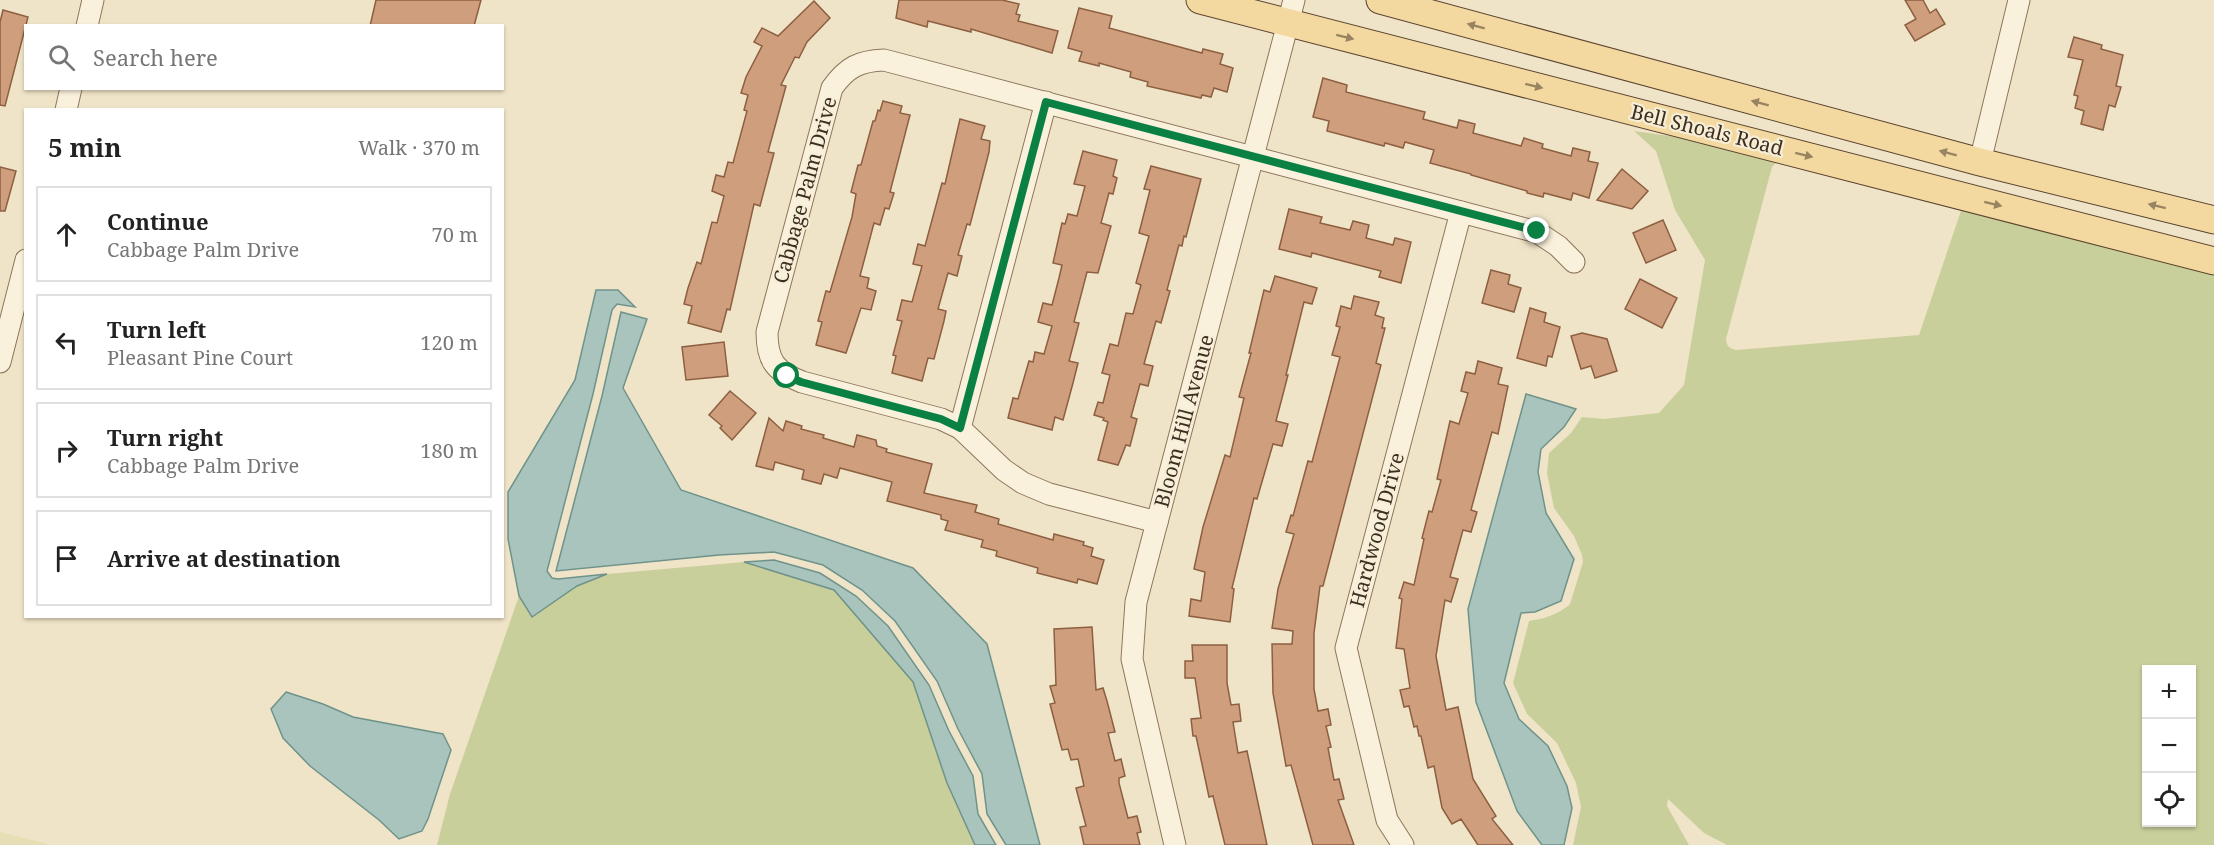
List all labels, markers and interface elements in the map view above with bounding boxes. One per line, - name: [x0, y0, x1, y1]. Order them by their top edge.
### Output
- one-way arrow: [1466, 21, 1484, 30]
- search box: [24, 24, 504, 90]
- one-way arrow: [1336, 33, 1354, 43]
- icon: search: [45, 41, 78, 74]
- text: Search here: [93, 42, 218, 72]
- one-way arrow: [1525, 82, 1543, 91]
- street label: Cabbage Palm Drive: [767, 93, 842, 286]
- street label: Bell Shoals Road: [1628, 97, 1786, 162]
- one-way arrow: [1750, 97, 1769, 107]
- text: 5 min: [48, 129, 122, 165]
- text: Walk · 370 m: [358, 134, 480, 161]
- one-way arrow: [1939, 148, 1957, 158]
- one-way arrow: [1795, 151, 1813, 161]
- one-way arrow: [1984, 200, 2002, 209]
- one-way arrow: [2148, 201, 2166, 211]
- text: Continue: [107, 206, 209, 236]
- route end: [1523, 217, 1549, 243]
- icon: ahead: [50, 218, 83, 251]
- text: 70 m: [432, 221, 478, 248]
- text: Cabbage Palm Drive: [107, 236, 299, 263]
- text: Turn left: [107, 314, 206, 344]
- icon: left: [50, 326, 83, 359]
- text: 120 m: [420, 329, 478, 356]
- street label: Bloom Hill Avenue: [1147, 331, 1220, 510]
- text: Pleasant Pine Court: [107, 344, 293, 371]
- route start: [773, 362, 799, 388]
- text: Turn right: [107, 422, 223, 452]
- icon: right: [50, 434, 83, 467]
- text: 180 m: [420, 437, 478, 464]
- street label: Hardwood Drive: [1343, 449, 1410, 610]
- text: Cabbage Palm Drive: [107, 452, 299, 479]
- icon: arrive: [50, 542, 83, 575]
- text: Arrive at destination: [107, 543, 341, 573]
- map controls: [2142, 665, 2196, 827]
- button: +: [2142, 665, 2196, 719]
- button: −: [2142, 719, 2196, 773]
- button: locate: [2142, 773, 2196, 827]

